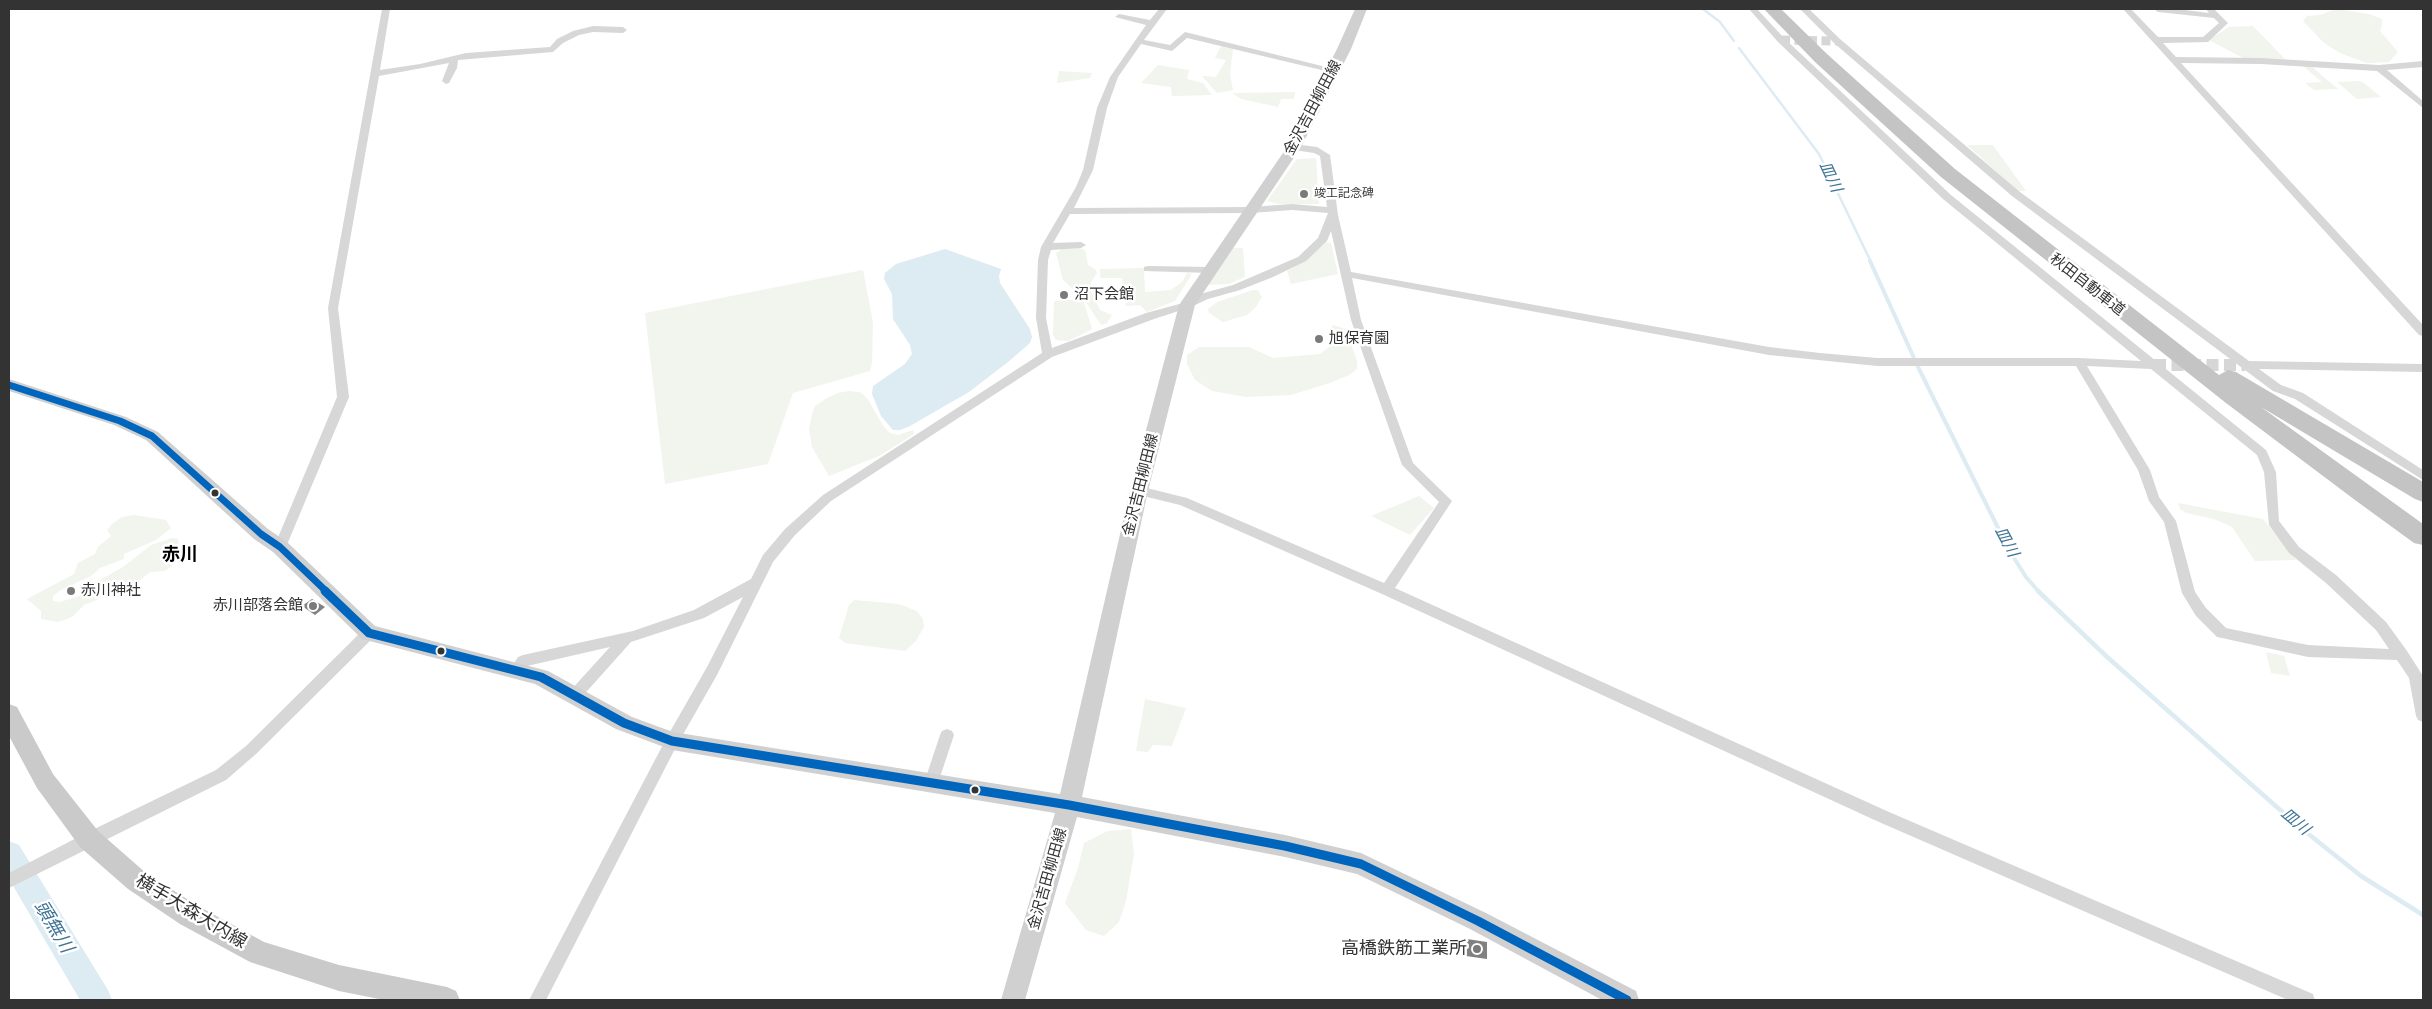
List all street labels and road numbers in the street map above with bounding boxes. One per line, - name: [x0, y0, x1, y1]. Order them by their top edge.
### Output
- street label: 金沢吉田柳田線: [1280, 57, 1346, 159]
- street label: 秋田自動車道: [2046, 250, 2128, 320]
- street label: 金沢吉田柳田線: [1120, 432, 1162, 538]
- street label: 金沢吉田柳田線: [1025, 826, 1071, 932]
- street label: 横手大森大内線: [131, 870, 251, 954]

